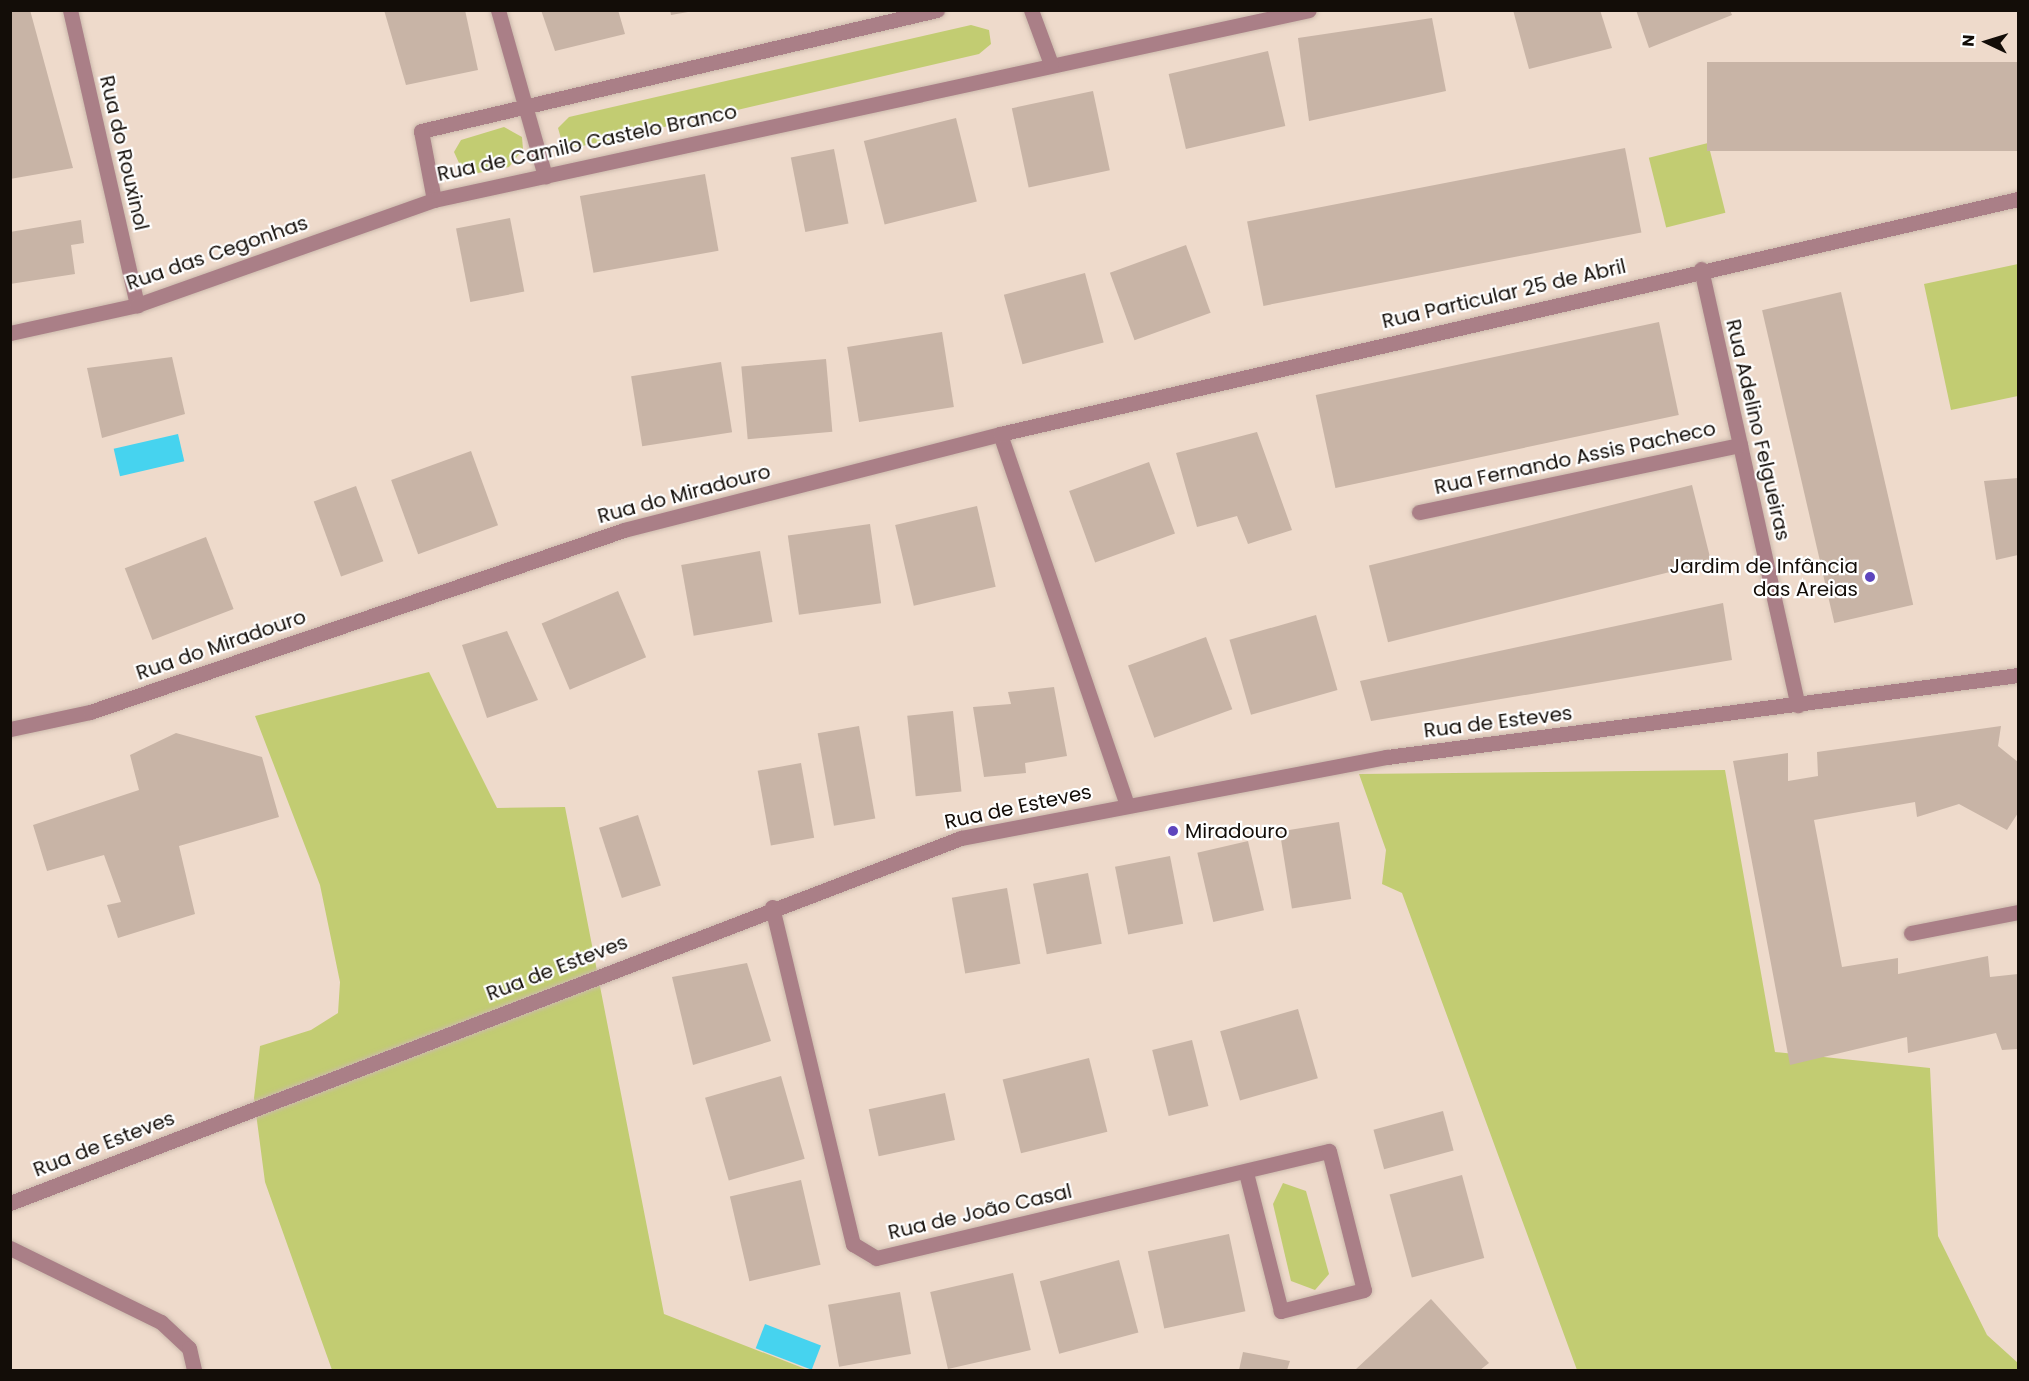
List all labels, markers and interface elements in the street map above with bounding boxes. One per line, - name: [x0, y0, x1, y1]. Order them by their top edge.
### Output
- north arrow: [1957, 12, 2017, 72]
- text: N: [1957, 34, 1980, 48]
- street label: Rua do Rouxinol: [95, 73, 153, 233]
- street label: Rua de Camilo Castelo Branco: [435, 99, 739, 187]
- street label: Rua das Cegonhas: [123, 211, 311, 295]
- street label: Rua Particular 25 de Abril: [1380, 254, 1628, 334]
- street label: Rua Adelino Felgueiras: [1721, 317, 1795, 543]
- street label: Rua Fernando Assis Pacheco: [1432, 416, 1718, 500]
- street label: Rua do Miradouro: [595, 459, 773, 529]
- place label: Jardim de Infância das Areias: [1670, 554, 1858, 601]
- marker: Jardim de Infância das Areias: [1863, 570, 1877, 584]
- street label: Rua do Miradouro: [133, 605, 309, 685]
- street label: Rua de Esteves: [1422, 701, 1574, 743]
- street label: Rua de Esteves: [942, 780, 1094, 834]
- place label: Miradouro: [1185, 819, 1287, 843]
- marker: Miradouro: [1166, 824, 1180, 838]
- street label: Rua de Esteves: [483, 930, 631, 1006]
- street label: Rua de Esteves: [30, 1106, 178, 1182]
- street label: Rua de João Casal: [886, 1179, 1074, 1245]

